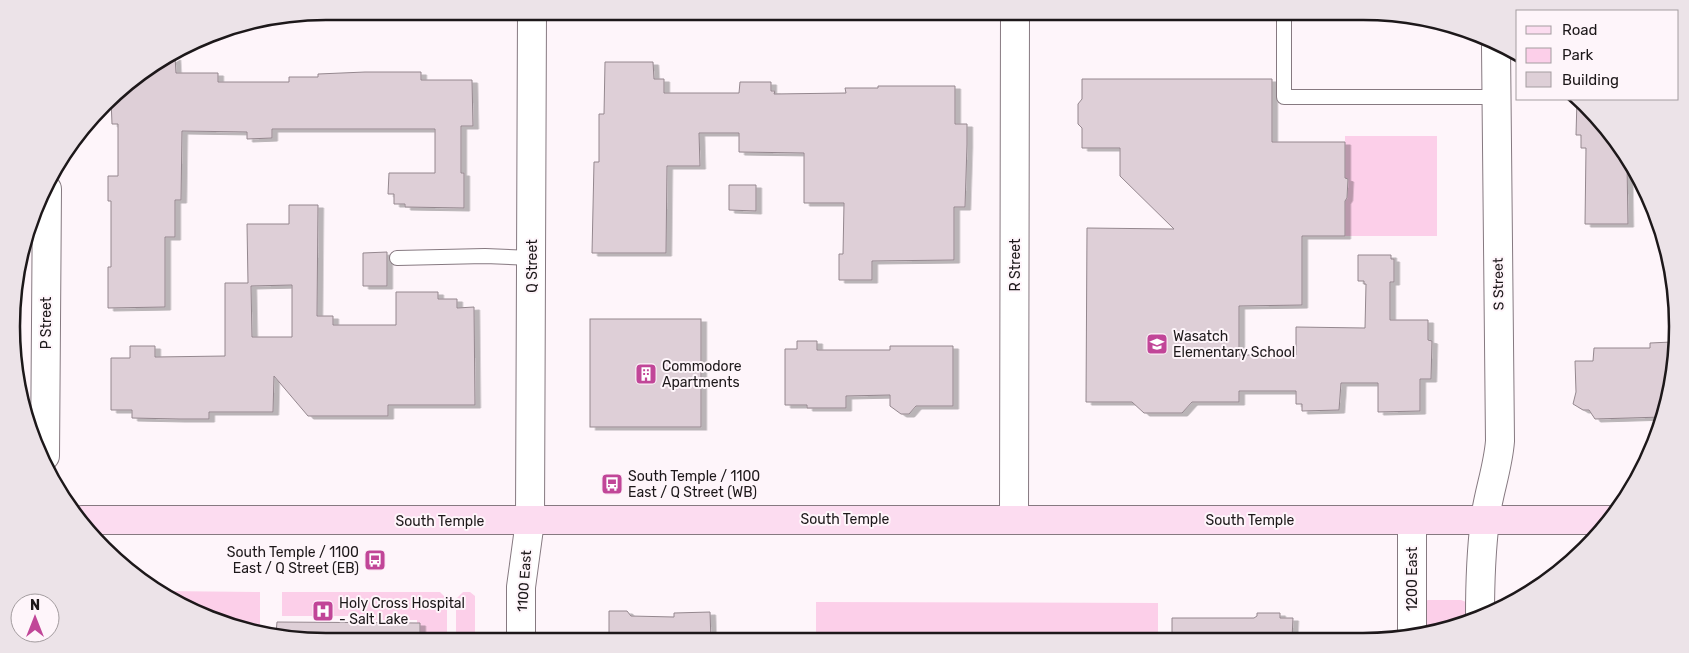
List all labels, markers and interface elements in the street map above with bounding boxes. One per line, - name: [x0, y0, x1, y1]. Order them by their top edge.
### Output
- legend: [1516, 10, 1679, 100]
- text: Road: [1562, 21, 1598, 39]
- text: Park: [1562, 46, 1593, 64]
- text: Building: [1562, 71, 1619, 89]
- street label: R Street: [1007, 238, 1024, 292]
- street label: Q Street: [524, 239, 541, 293]
- street label: S Street: [1490, 257, 1507, 310]
- street label: P Street: [38, 296, 55, 349]
- place label: Wasatch Elementary School: [1173, 328, 1295, 361]
- school or university icon: Wasatch Elementary School: [1145, 332, 1169, 356]
- place label: Commodore Apartments: [662, 358, 742, 391]
- building icon: Commodore Apartments: [634, 362, 658, 386]
- place label: South Temple / 1100 East / Q Street (WB): [628, 468, 760, 501]
- bus stop icon: South Temple / 1100 East / Q Street (WB): [600, 472, 624, 496]
- street label: South Temple: [801, 511, 890, 528]
- street label: South Temple: [1206, 512, 1295, 529]
- street label: South Temple: [396, 513, 485, 530]
- place label: South Temple / 1100 East / Q Street (EB): [227, 544, 359, 577]
- street label: 1200 East: [1404, 546, 1421, 611]
- bus stop icon: South Temple / 1100 East / Q Street (EB): [363, 548, 387, 572]
- street label: 1100 East: [514, 549, 535, 613]
- north arrow: [10, 593, 60, 643]
- place label: Holy Cross Hospital - Salt Lake: [339, 595, 465, 628]
- text: N: [30, 597, 40, 614]
- hospital icon: Holy Cross Hospital - Salt Lake: [311, 599, 335, 623]

